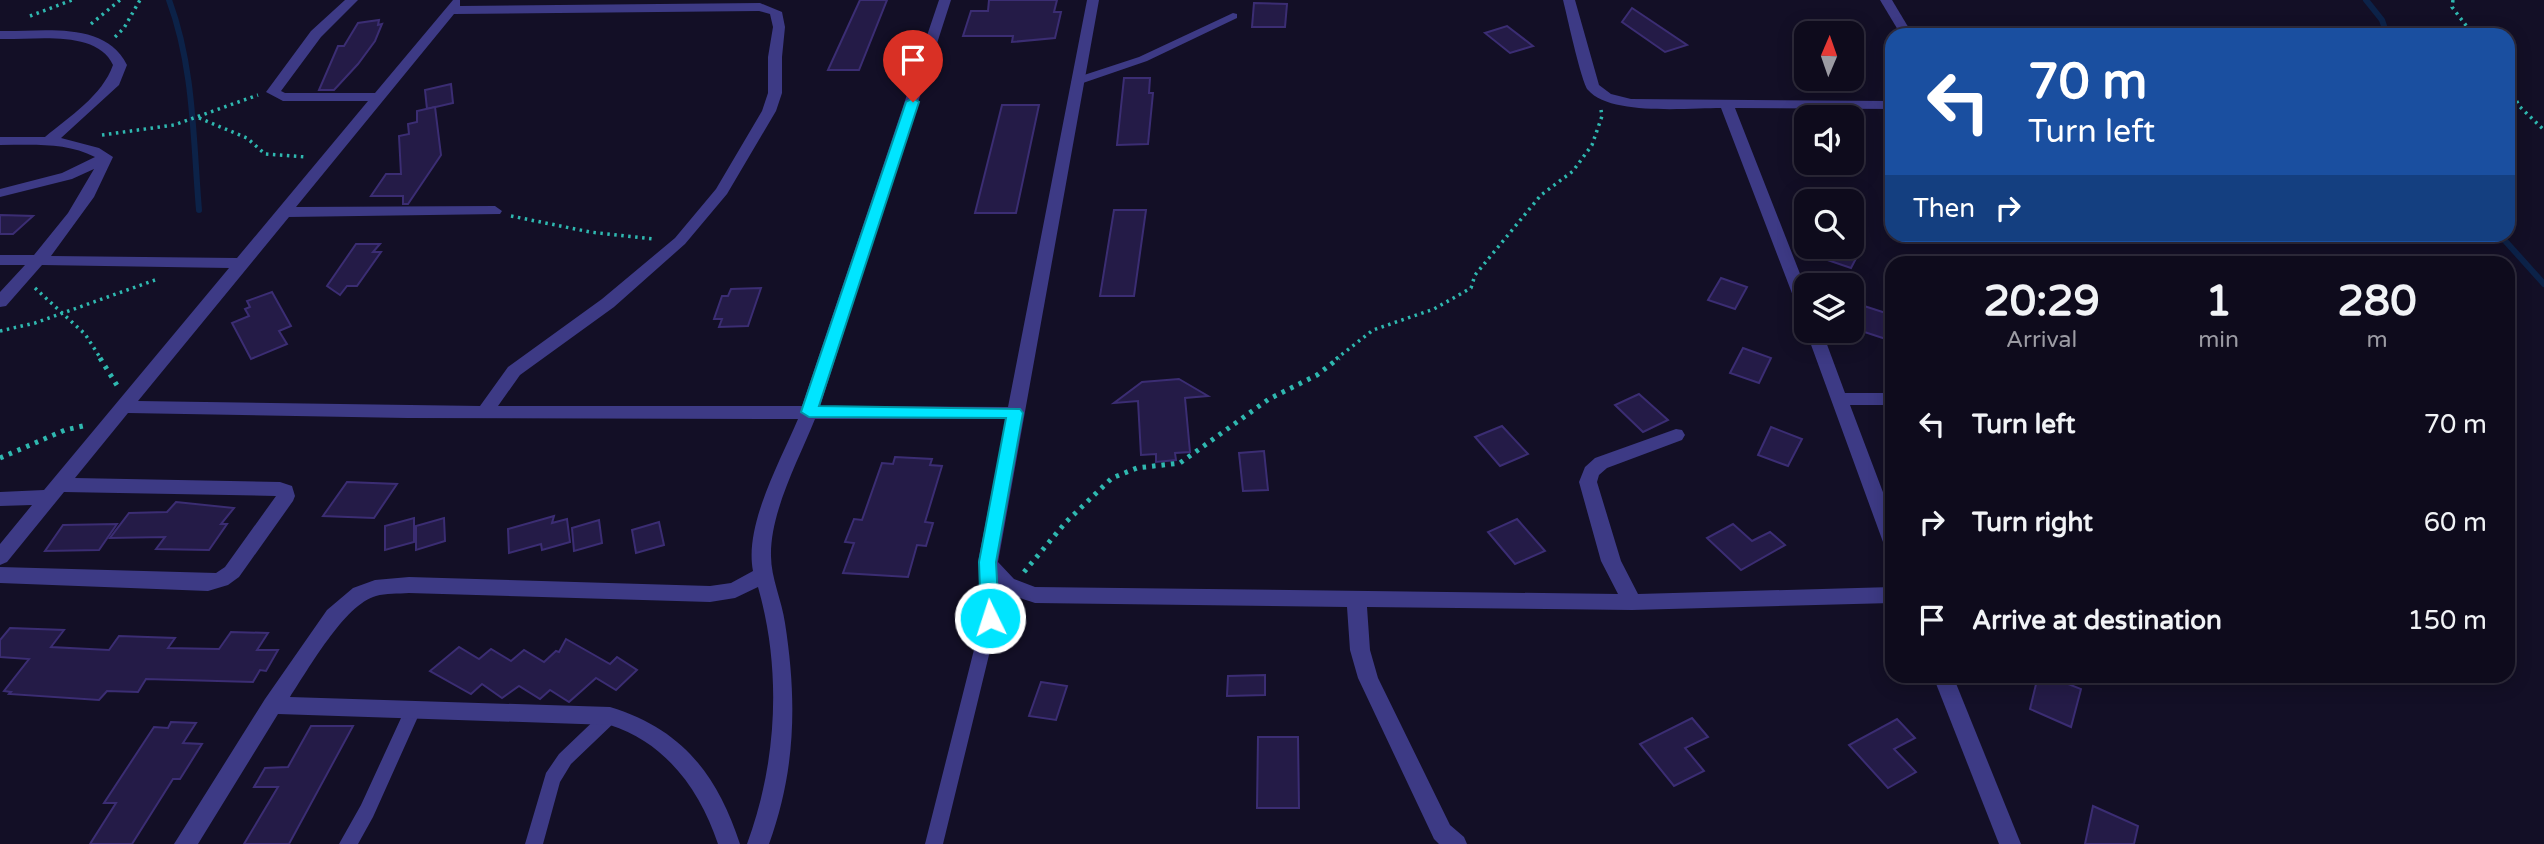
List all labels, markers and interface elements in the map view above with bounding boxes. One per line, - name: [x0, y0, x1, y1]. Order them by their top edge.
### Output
- north arrow: [1794, 21, 1864, 91]
- map controls: [1794, 21, 1864, 343]
- pin: [883, 30, 943, 102]
- icon: arrive: [894, 41, 932, 79]
- text: 70 m: [2028, 53, 2147, 112]
- icon: left: [1913, 56, 2004, 147]
- button: sound: [1794, 105, 1864, 175]
- text: Turn left: [2028, 113, 2155, 151]
- button: search: [1794, 189, 1864, 259]
- icon: right: [1989, 189, 2027, 227]
- text: Then: [1913, 193, 1975, 224]
- button: layers: [1794, 273, 1864, 343]
- text: 20:29: [1983, 276, 2100, 327]
- text: 1: [2205, 276, 2232, 327]
- text: 280: [2337, 276, 2417, 327]
- text: Arrival: [2006, 326, 2077, 354]
- text: min: [2198, 326, 2239, 354]
- text: m: [2366, 326, 2388, 354]
- icon: left: [1913, 405, 1951, 443]
- text: Turn left: [1972, 409, 2075, 440]
- text: 70 m: [2424, 409, 2487, 440]
- icon: right: [1913, 503, 1951, 541]
- text: Turn right: [1972, 507, 2093, 538]
- text: 60 m: [2424, 507, 2487, 538]
- position arrow: [953, 581, 1027, 655]
- icon: arrive: [1913, 601, 1951, 639]
- text: Arrive at destination: [1972, 605, 2222, 636]
- text: 150 m: [2407, 605, 2487, 636]

